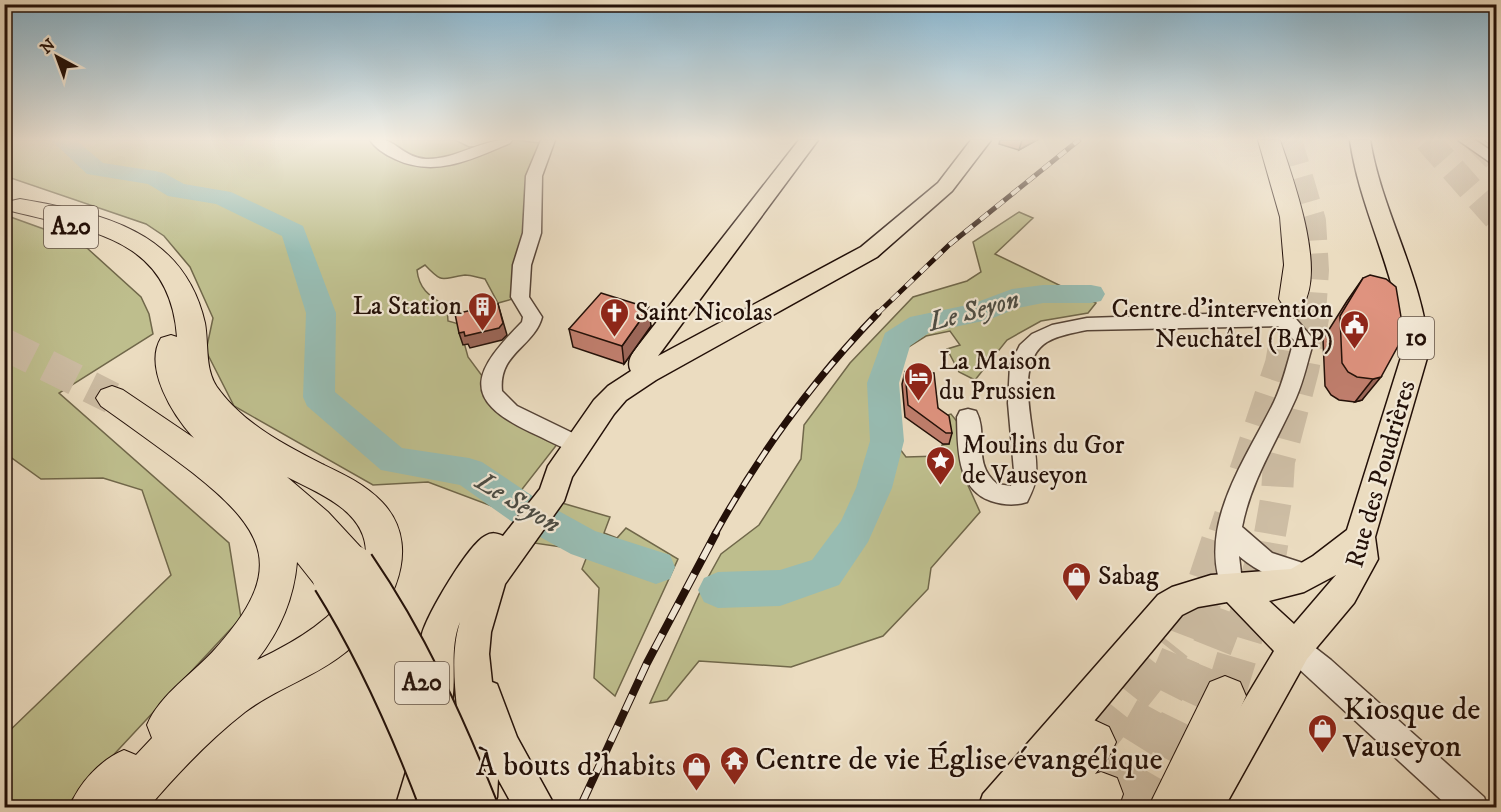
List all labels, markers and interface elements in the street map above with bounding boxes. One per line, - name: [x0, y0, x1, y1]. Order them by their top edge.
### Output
- north arrow: [27, 27, 87, 87]
- text: N: [36, 35, 59, 58]
- road number: A20: [44, 206, 98, 248]
- water label: Le Seyon: [923, 283, 1023, 340]
- place label: La Station: [352, 290, 462, 323]
- building icon: La Station: [467, 290, 499, 332]
- place label: Centre d'intervention Neuchâtel (BAP): [1111, 293, 1333, 356]
- church icon: Saint Nicolas: [598, 296, 630, 338]
- place label: Saint Nicolas: [635, 296, 772, 329]
- public building icon: Centre d'intervention Neuchâtel (BAP): [1338, 308, 1370, 350]
- road number: 10: [1398, 317, 1434, 359]
- place label: La Maison du Prussien: [939, 345, 1056, 408]
- hotel icon: La Maison du Prussien: [902, 360, 934, 402]
- street label: Rue des Poudrières: [1339, 377, 1423, 571]
- place label: Moulins du Gor de Vauseyon: [962, 429, 1125, 492]
- place icon: Moulins du Gor de Vauseyon: [925, 444, 957, 486]
- water label: Le Seyon: [468, 464, 567, 542]
- shop icon: Sabag: [1061, 560, 1093, 602]
- place label: Sabag: [1098, 560, 1159, 593]
- road number: A20: [395, 662, 449, 704]
- place label: Kiosque de Vauseyon: [1342, 690, 1481, 767]
- shop icon: Kiosque de Vauseyon: [1306, 712, 1338, 754]
- place label: Centre de vie Église évangélique: [755, 740, 1163, 780]
- temple icon: Centre de vie Église évangélique: [718, 744, 750, 786]
- place label: À bouts d'habits: [476, 746, 676, 786]
- shop icon: À bouts d'habits: [681, 750, 713, 792]

